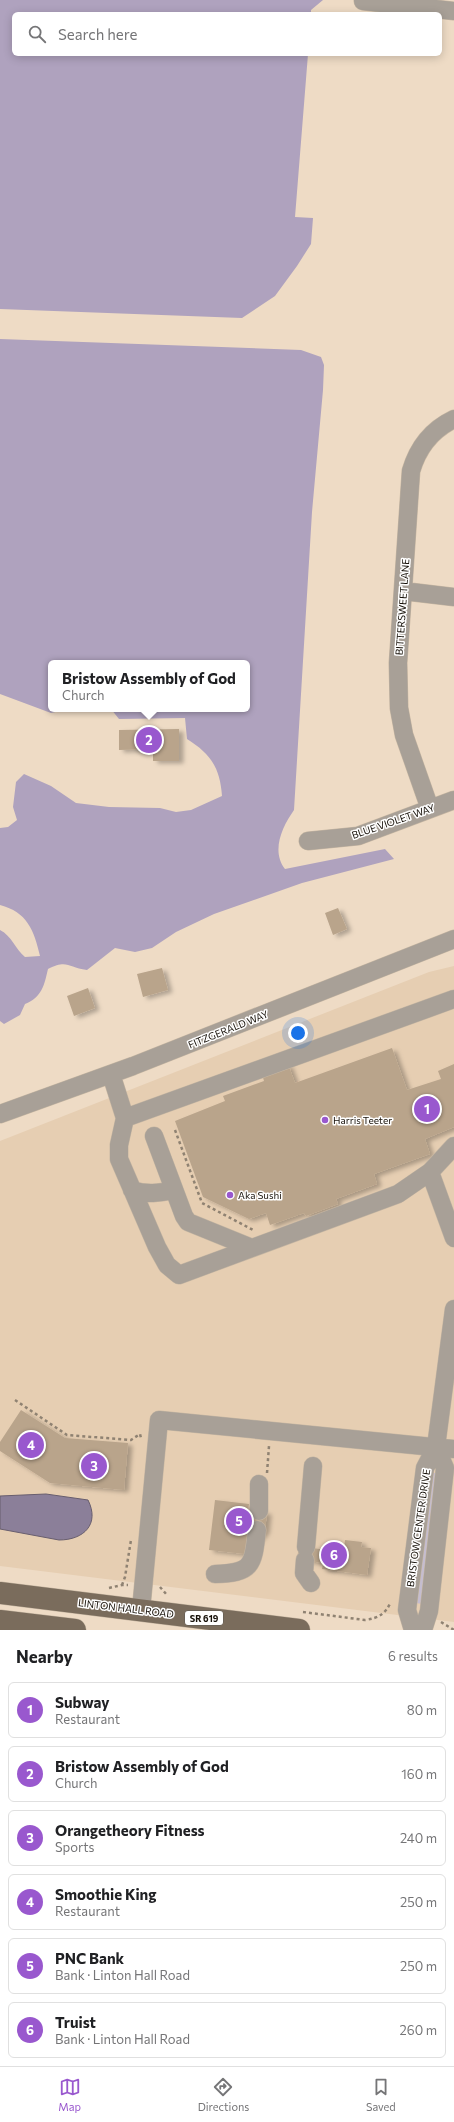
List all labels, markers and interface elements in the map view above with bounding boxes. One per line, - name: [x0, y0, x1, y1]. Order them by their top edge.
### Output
- search box: [12, 12, 442, 56]
- icon: search: [26, 23, 48, 45]
- text: Search here: [58, 25, 137, 43]
- street label: BITTERSWEET LANE: [393, 558, 411, 656]
- popup: [48, 660, 250, 712]
- text: Bristow Assembly of God: [62, 669, 236, 687]
- text: Church: [62, 687, 105, 703]
- pin: 2: [136, 725, 162, 755]
- street label: BLUE VIOLET WAY: [350, 801, 437, 841]
- street label: FITZGERALD WAY: [186, 1007, 270, 1051]
- your location: [288, 1023, 308, 1043]
- pin: 1: [414, 1094, 440, 1124]
- place label: Harris Teeter: [333, 1114, 392, 1126]
- marker: Harris Teeter: [320, 1115, 330, 1125]
- place label: Aka Sushi: [238, 1189, 282, 1201]
- marker: Aka Sushi: [225, 1190, 235, 1200]
- pin: 4: [18, 1430, 44, 1460]
- pin: 3: [81, 1451, 107, 1481]
- street label: BRISTOW CENTER DRIVE: [404, 1468, 432, 1588]
- pin: 5: [226, 1506, 252, 1536]
- pin: 6: [321, 1540, 347, 1570]
- street label: LINTON HALL ROAD: [78, 1596, 174, 1620]
- road number: SR 619: [185, 1611, 223, 1625]
- text: Nearby: [16, 1646, 73, 1667]
- text: 6 results: [388, 1648, 438, 1664]
- text: Subway: [55, 1693, 109, 1711]
- text: 1: [27, 1702, 33, 1718]
- text: 80 m: [407, 1702, 437, 1718]
- text: Restaurant: [55, 1711, 120, 1727]
- text: Bristow Assembly of God: [55, 1757, 229, 1775]
- text: 2: [26, 1766, 34, 1782]
- text: 160 m: [401, 1766, 437, 1782]
- text: Church: [55, 1775, 97, 1791]
- text: Orangetheory Fitness: [55, 1821, 205, 1839]
- text: 3: [26, 1830, 34, 1846]
- text: 240 m: [400, 1830, 437, 1846]
- text: Sports: [55, 1839, 95, 1855]
- text: Smoothie King: [55, 1885, 157, 1903]
- text: 4: [26, 1894, 34, 1910]
- text: 250 m: [400, 1894, 437, 1910]
- text: Restaurant: [55, 1903, 120, 1919]
- text: PNC Bank: [55, 1949, 124, 1967]
- text: 5: [26, 1958, 34, 1974]
- text: 250 m: [400, 1958, 437, 1974]
- text: Bank · Linton Hall Road: [55, 1967, 190, 1983]
- text: Truist: [55, 2013, 96, 2031]
- text: 6: [26, 2022, 34, 2038]
- text: 260 m: [400, 2022, 437, 2038]
- text: Bank · Linton Hall Road: [55, 2031, 190, 2047]
- tab: Map: [58, 2076, 81, 2113]
- tab: Directions: [198, 2076, 249, 2113]
- tab: Saved: [366, 2076, 396, 2113]

